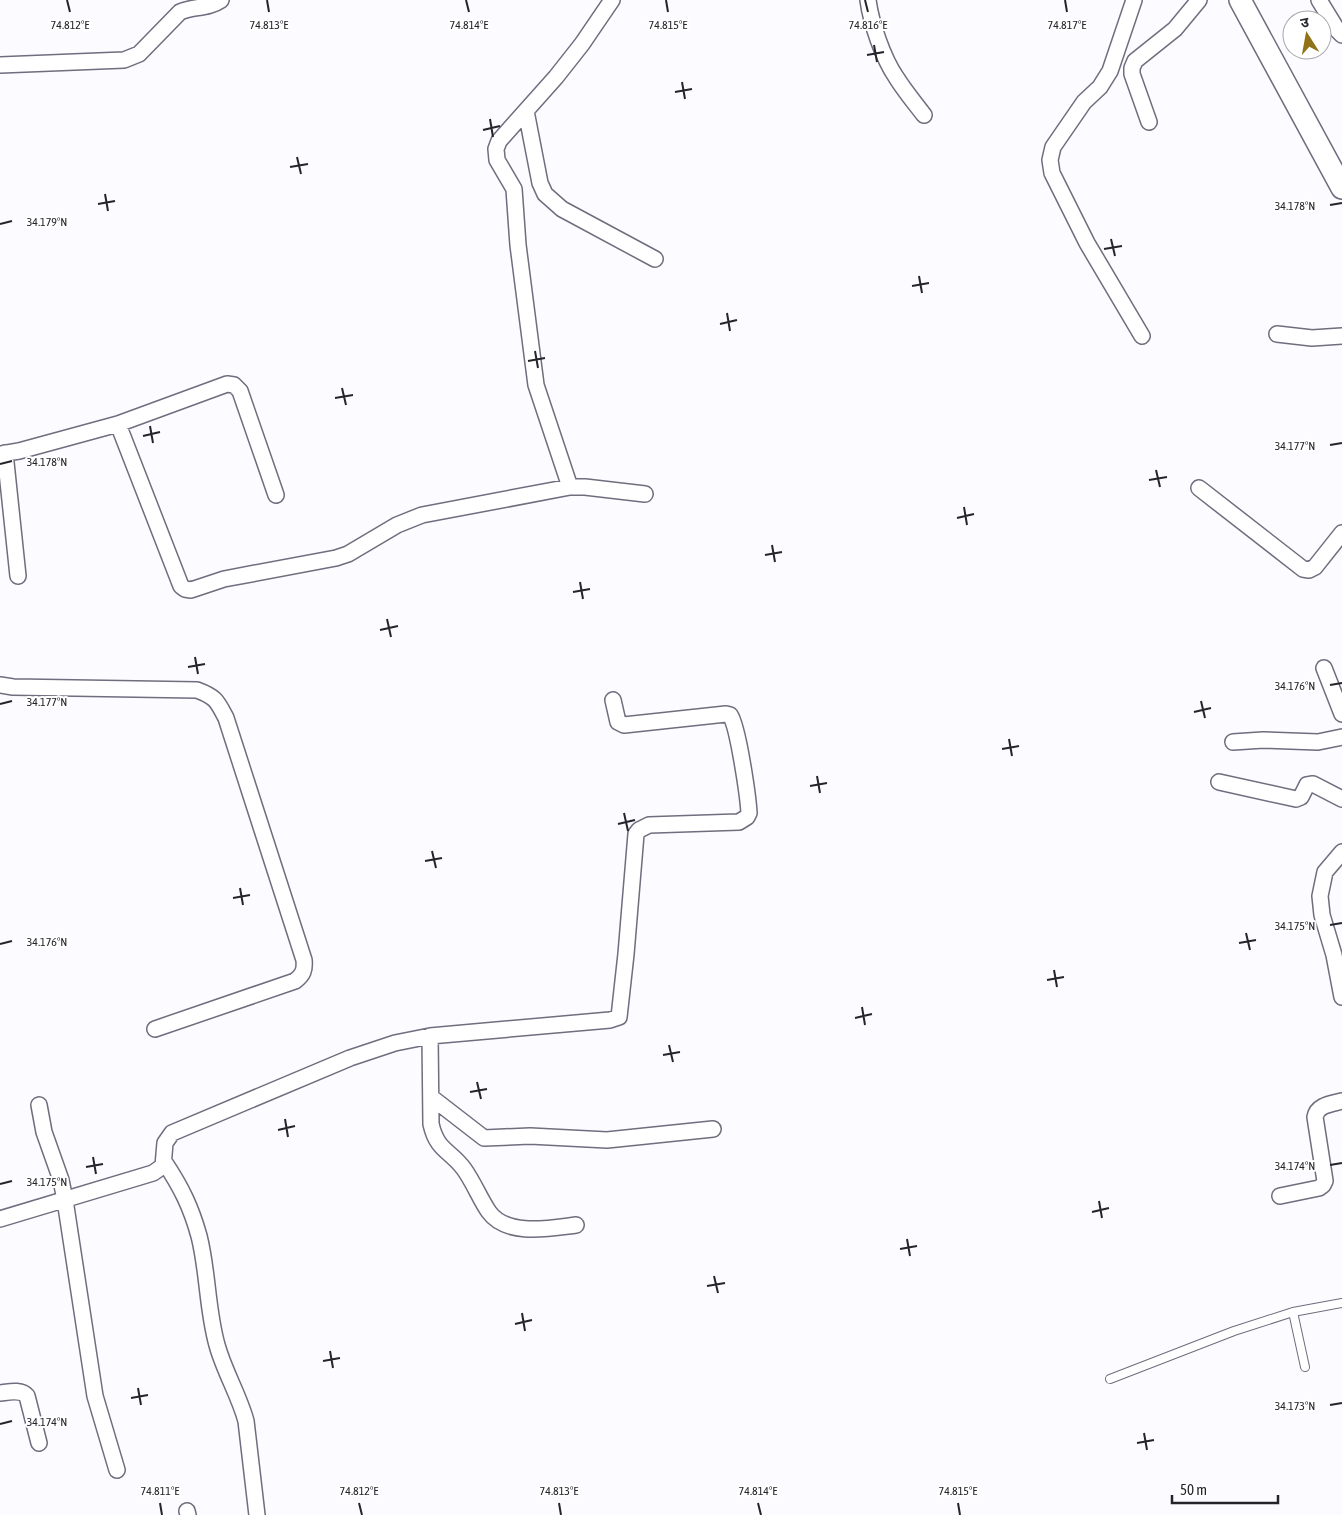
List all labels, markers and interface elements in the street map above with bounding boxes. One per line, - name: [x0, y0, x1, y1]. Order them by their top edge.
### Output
- north arrow: [1282, 10, 1332, 60]
- text: उ: [1299, 13, 1311, 31]
- text: 74.812°E: [51, 18, 89, 32]
- text: 74.813°E: [250, 18, 288, 32]
- text: 74.814°E: [450, 18, 488, 32]
- text: 74.815°E: [649, 18, 687, 32]
- text: 74.816°E: [849, 18, 887, 32]
- text: 74.817°E: [1048, 18, 1086, 32]
- text: 34.178°N: [1275, 199, 1315, 213]
- text: 34.179°N: [27, 215, 67, 229]
- text: 34.177°N: [1275, 439, 1315, 453]
- text: 34.178°N: [27, 455, 67, 469]
- text: 34.176°N: [1275, 679, 1315, 693]
- text: 34.177°N: [27, 695, 67, 709]
- text: 34.175°N: [1275, 919, 1315, 933]
- text: 34.176°N: [27, 935, 67, 949]
- text: 34.174°N: [1275, 1159, 1315, 1173]
- text: 34.175°N: [27, 1175, 67, 1189]
- text: 34.173°N: [1275, 1399, 1315, 1413]
- text: 34.174°N: [27, 1415, 67, 1429]
- scale bar: [1172, 1472, 1278, 1504]
- text: 50 m: [1180, 1481, 1207, 1498]
- text: 74.811°E: [141, 1484, 179, 1498]
- text: 74.812°E: [340, 1484, 378, 1498]
- text: 74.813°E: [540, 1484, 578, 1498]
- text: 74.814°E: [739, 1484, 777, 1498]
- text: 74.815°E: [939, 1484, 977, 1498]

